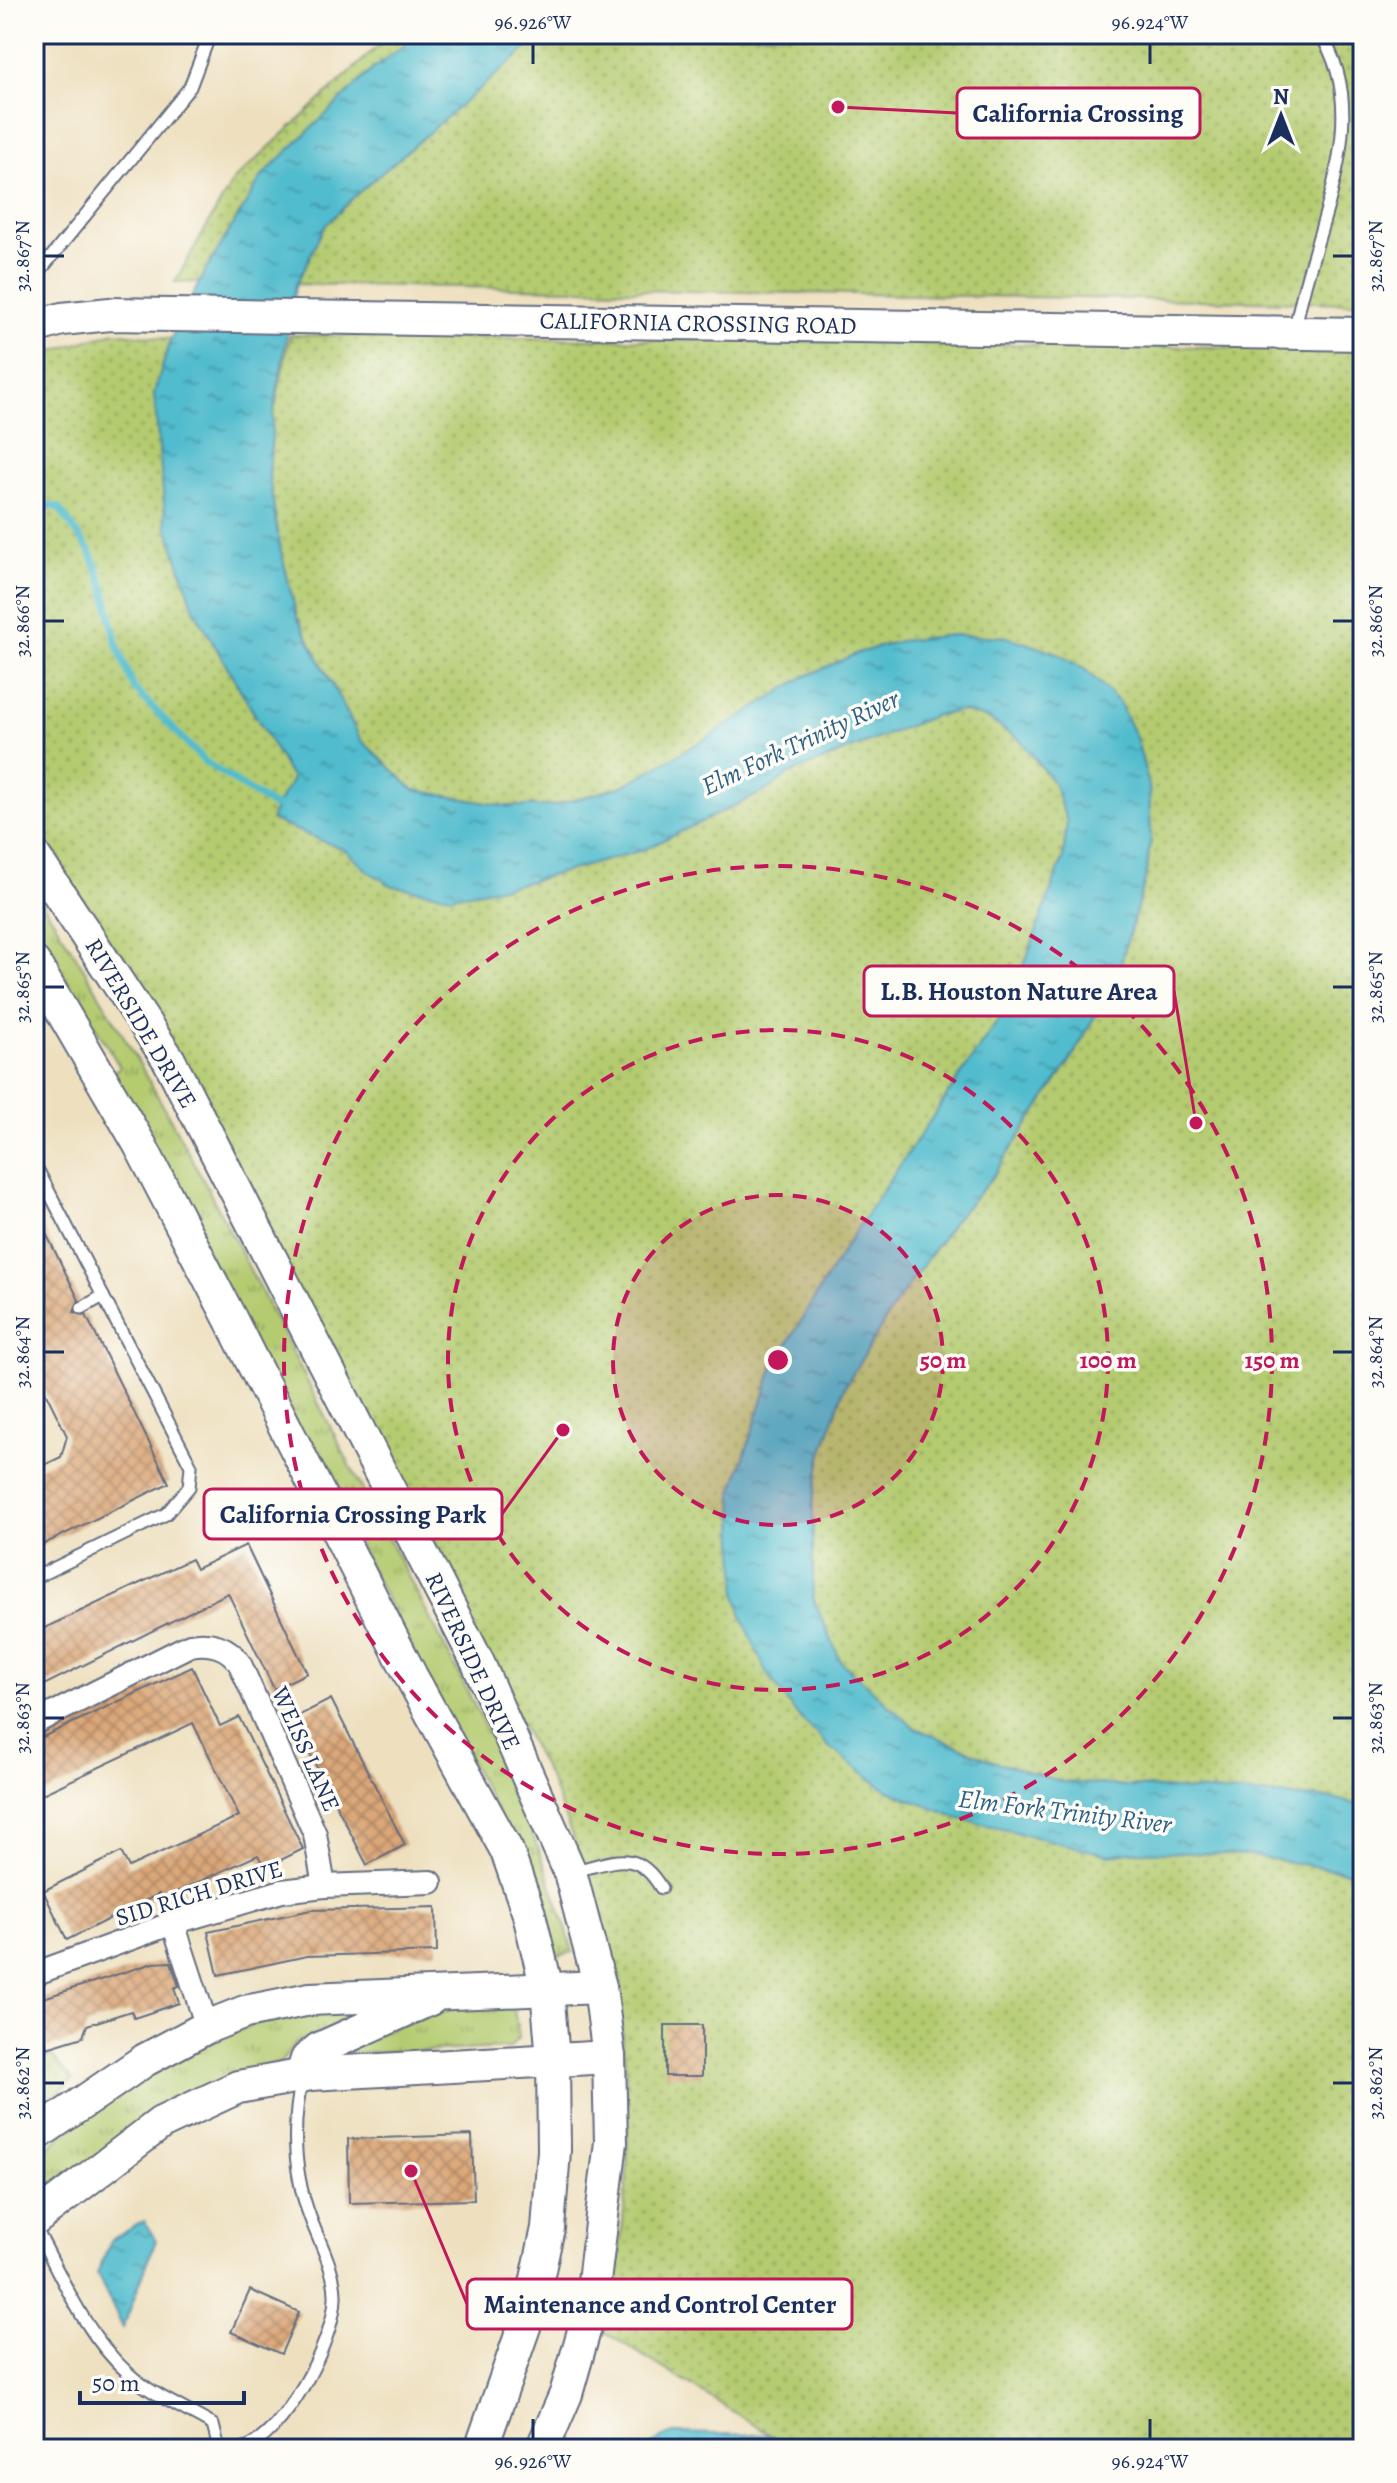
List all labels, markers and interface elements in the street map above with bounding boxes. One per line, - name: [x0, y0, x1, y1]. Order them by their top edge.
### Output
- text: 96.926°W: [495, 9, 572, 36]
- text: 96.924°W: [1112, 9, 1189, 36]
- north arrow: [1241, 76, 1321, 156]
- text: N: [1273, 82, 1289, 112]
- callout: California Crossing: [957, 88, 1200, 138]
- text: California Crossing: [972, 96, 1184, 131]
- text: 32.867°N: [9, 220, 36, 292]
- text: 32.867°N: [1362, 220, 1389, 292]
- street label: CALIFORNIA CROSSING ROAD: [539, 304, 857, 342]
- text: 32.866°N: [9, 585, 36, 657]
- text: 32.866°N: [1362, 585, 1389, 657]
- water label: Elm Fork Trinity River: [696, 681, 906, 804]
- street label: RIVERSIDE DRIVE: [78, 932, 204, 1114]
- text: 32.865°N: [9, 951, 36, 1023]
- text: 32.865°N: [1362, 951, 1389, 1023]
- callout: L.B. Houston Nature Area: [864, 966, 1174, 1016]
- text: L.B. Houston Nature Area: [880, 974, 1158, 1009]
- text: 32.864°N: [9, 1316, 36, 1388]
- text: 32.864°N: [1362, 1316, 1389, 1388]
- text: 50 m: [920, 1344, 966, 1376]
- text: 100 m: [1079, 1344, 1137, 1376]
- text: 150 m: [1244, 1344, 1300, 1376]
- centre of rings: [764, 1346, 792, 1374]
- callout: California Crossing Park: [204, 1489, 502, 1539]
- text: California Crossing Park: [220, 1497, 487, 1532]
- street label: RIVERSIDE DRIVE: [418, 1567, 528, 1755]
- street label: WEISS LANE: [264, 1681, 348, 1817]
- text: 32.863°N: [9, 1682, 36, 1754]
- text: 32.863°N: [1362, 1682, 1389, 1754]
- water label: Elm Fork Trinity River: [956, 1781, 1174, 1842]
- street label: SID RICH DRIVE: [111, 1852, 287, 1934]
- text: 32.862°N: [9, 2047, 36, 2119]
- text: 32.862°N: [1362, 2047, 1389, 2119]
- callout: Maintenance and Control Center: [467, 2279, 852, 2329]
- text: Maintenance and Control Center: [484, 2287, 837, 2322]
- scale bar: [80, 2355, 244, 2405]
- text: 50 m: [92, 2367, 140, 2399]
- text: 96.926°W: [495, 2448, 572, 2475]
- text: 96.924°W: [1112, 2448, 1189, 2475]

